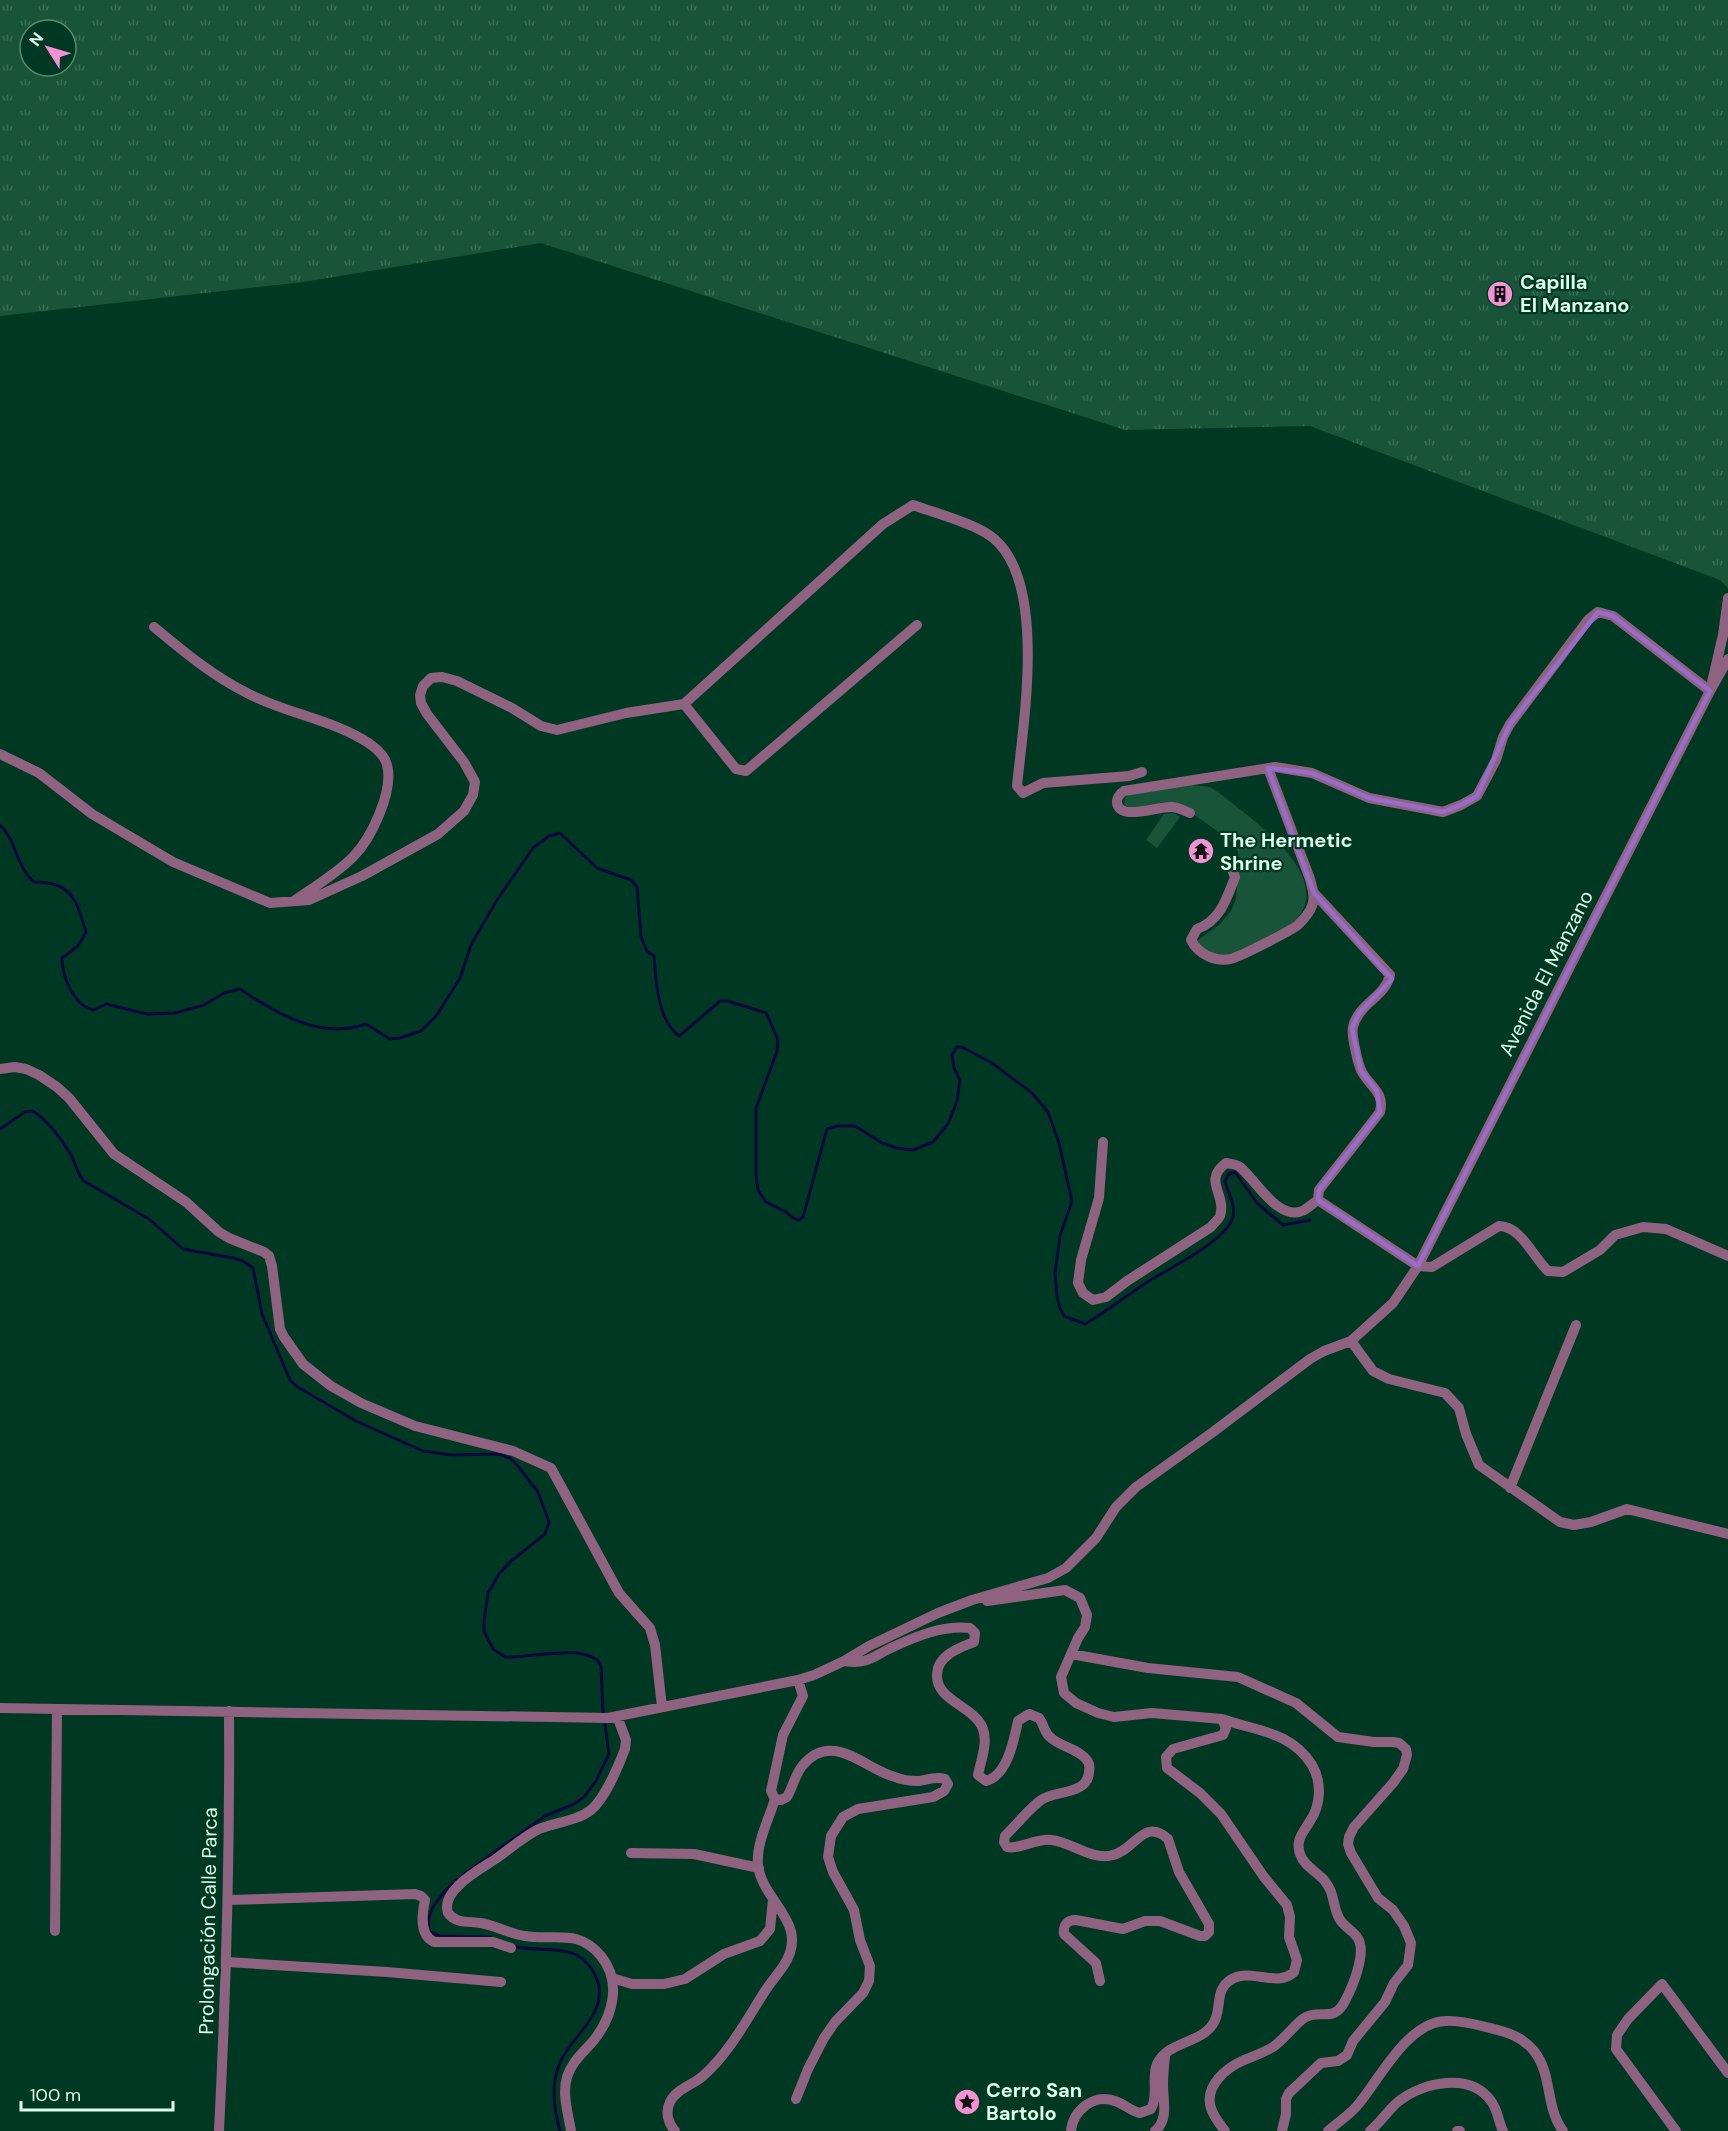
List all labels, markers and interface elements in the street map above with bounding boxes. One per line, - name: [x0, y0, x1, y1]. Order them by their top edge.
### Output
- north arrow: [18, 18, 78, 78]
- text: N: [25, 28, 48, 50]
- place label: Capilla El Manzano: [1520, 269, 1630, 318]
- building icon: Capilla El Manzano: [1485, 279, 1515, 309]
- place label: The Hermetic Shrine: [1220, 827, 1353, 876]
- temple icon: The Hermetic Shrine: [1186, 836, 1216, 866]
- street label: Avenida El Manzano: [1493, 886, 1599, 1060]
- street label: Prolongación Calle Parca: [193, 1807, 223, 2035]
- scale bar: [21, 2074, 172, 2112]
- place label: Cerro San Bartolo: [986, 2077, 1082, 2126]
- text: 100 m: [30, 2083, 81, 2107]
- place icon: Cerro San Bartolo: [952, 2087, 982, 2117]

